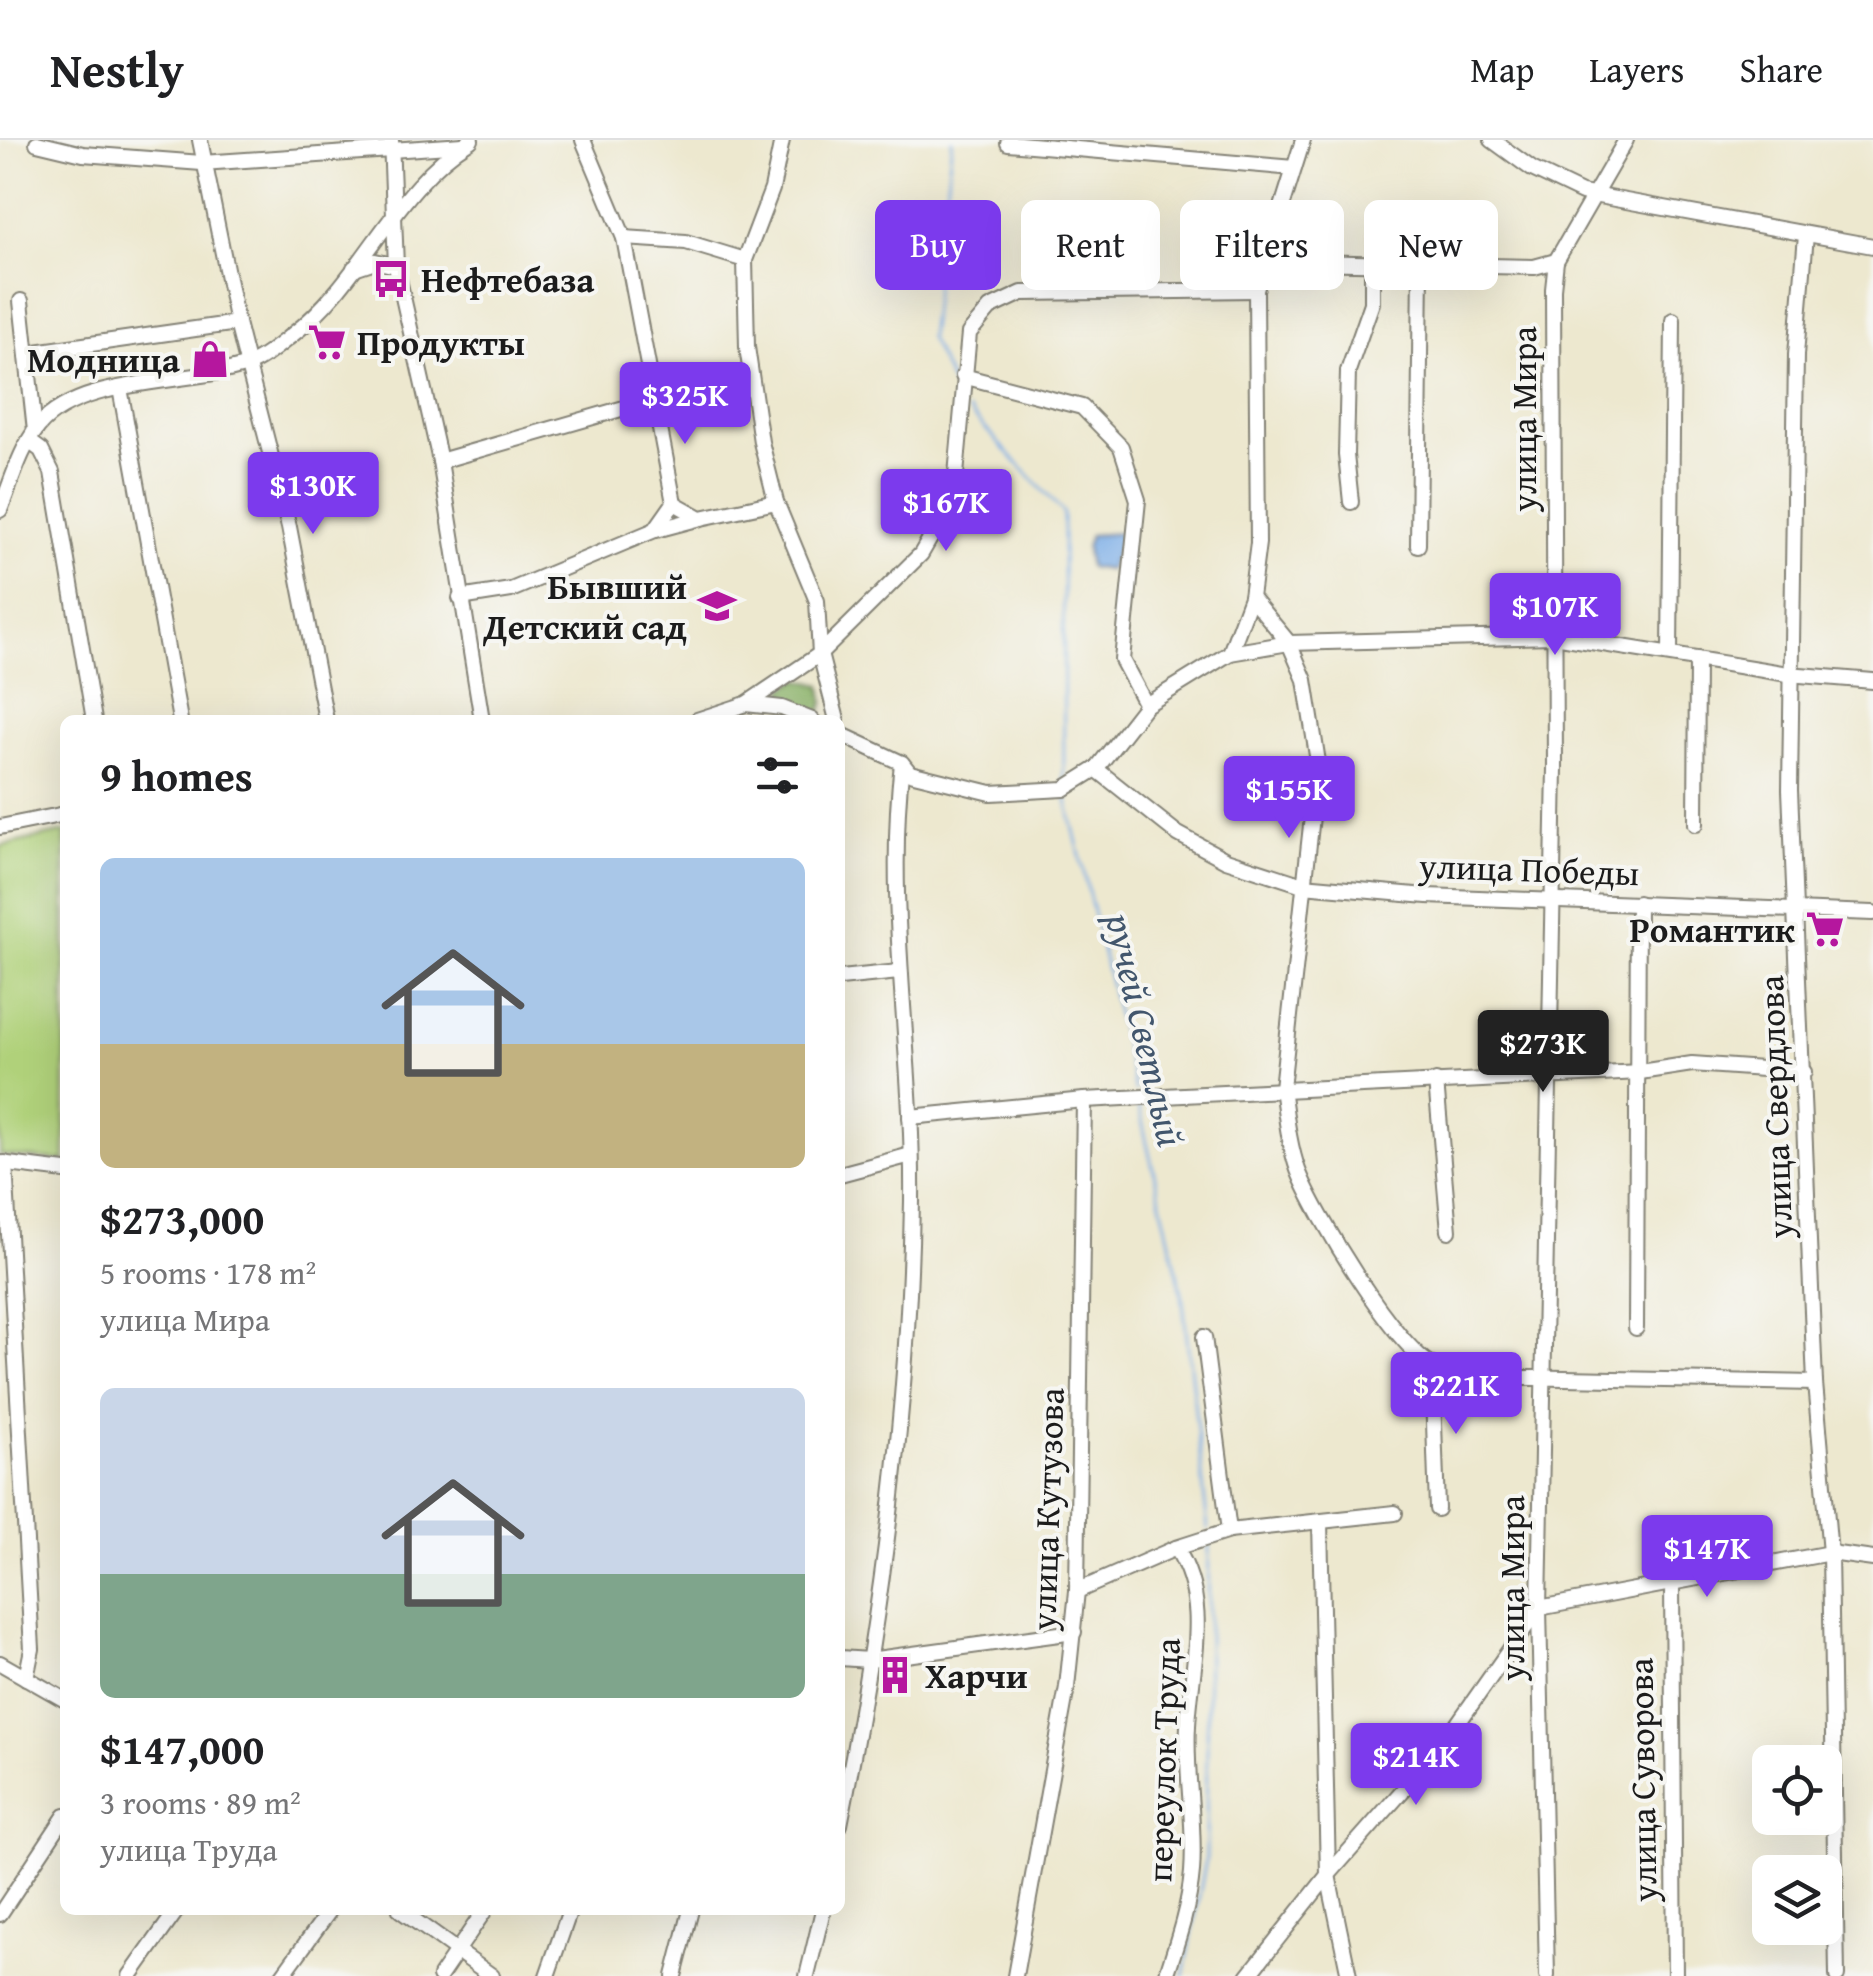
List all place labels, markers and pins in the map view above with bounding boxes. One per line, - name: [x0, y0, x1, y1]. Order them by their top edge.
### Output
- place label: Нефтебаза: [421, 254, 595, 305]
- bus stop icon: Нефтебаза: [370, 258, 412, 300]
- place label: Продукты: [357, 317, 525, 368]
- supermarket icon: Продукты: [306, 321, 348, 363]
- place label: Модница: [27, 334, 180, 385]
- shop icon: Модница: [189, 338, 231, 380]
- pin: $325K: [615, 362, 755, 447]
- pin: $130K: [243, 452, 383, 537]
- pin: $167K: [876, 469, 1016, 554]
- place label: Бывший Детский сад: [482, 561, 687, 652]
- pin: $107K: [1485, 573, 1625, 658]
- school or university icon: Бывший Детский сад: [696, 585, 738, 627]
- pin: $155K: [1219, 756, 1359, 841]
- place label: Романтик: [1629, 904, 1796, 955]
- supermarket icon: Романтик: [1804, 908, 1846, 950]
- pin: $273K: [1473, 1010, 1613, 1095]
- pin: $221K: [1386, 1352, 1526, 1437]
- pin: $147K: [1637, 1515, 1777, 1600]
- place label: Харчи: [925, 1650, 1028, 1701]
- building icon: Харчи: [874, 1654, 916, 1696]
- pin: $214K: [1346, 1723, 1486, 1808]

